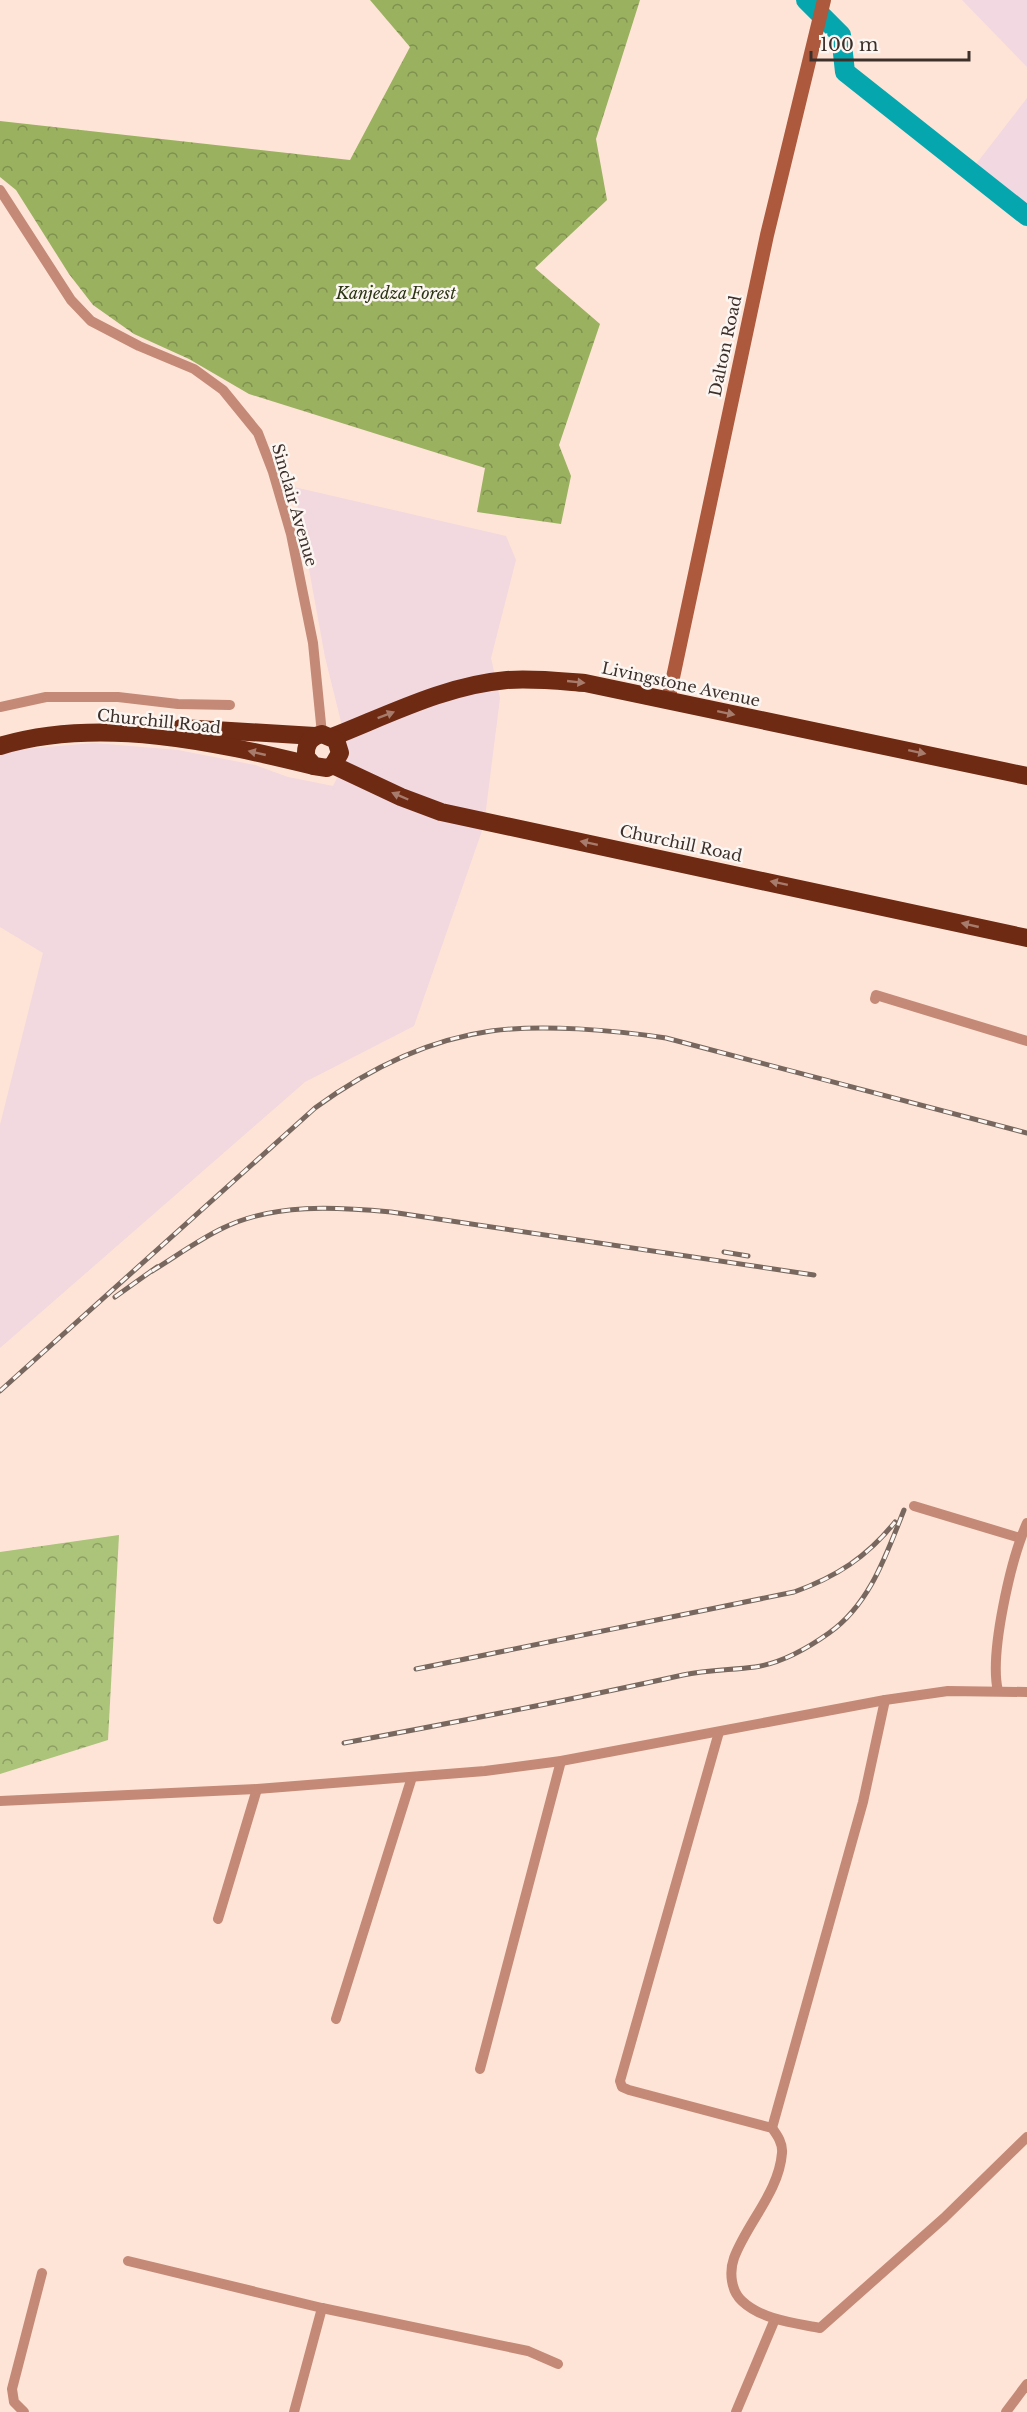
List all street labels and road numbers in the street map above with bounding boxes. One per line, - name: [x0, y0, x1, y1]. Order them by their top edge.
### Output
- street label: Dalton Road: [705, 293, 746, 398]
- street label: Sinclair Avenue: [268, 441, 322, 569]
- street label: Livingstone Avenue: [600, 657, 762, 711]
- street label: Churchill Road: [96, 705, 222, 737]
- street label: Churchill Road: [618, 820, 744, 866]

